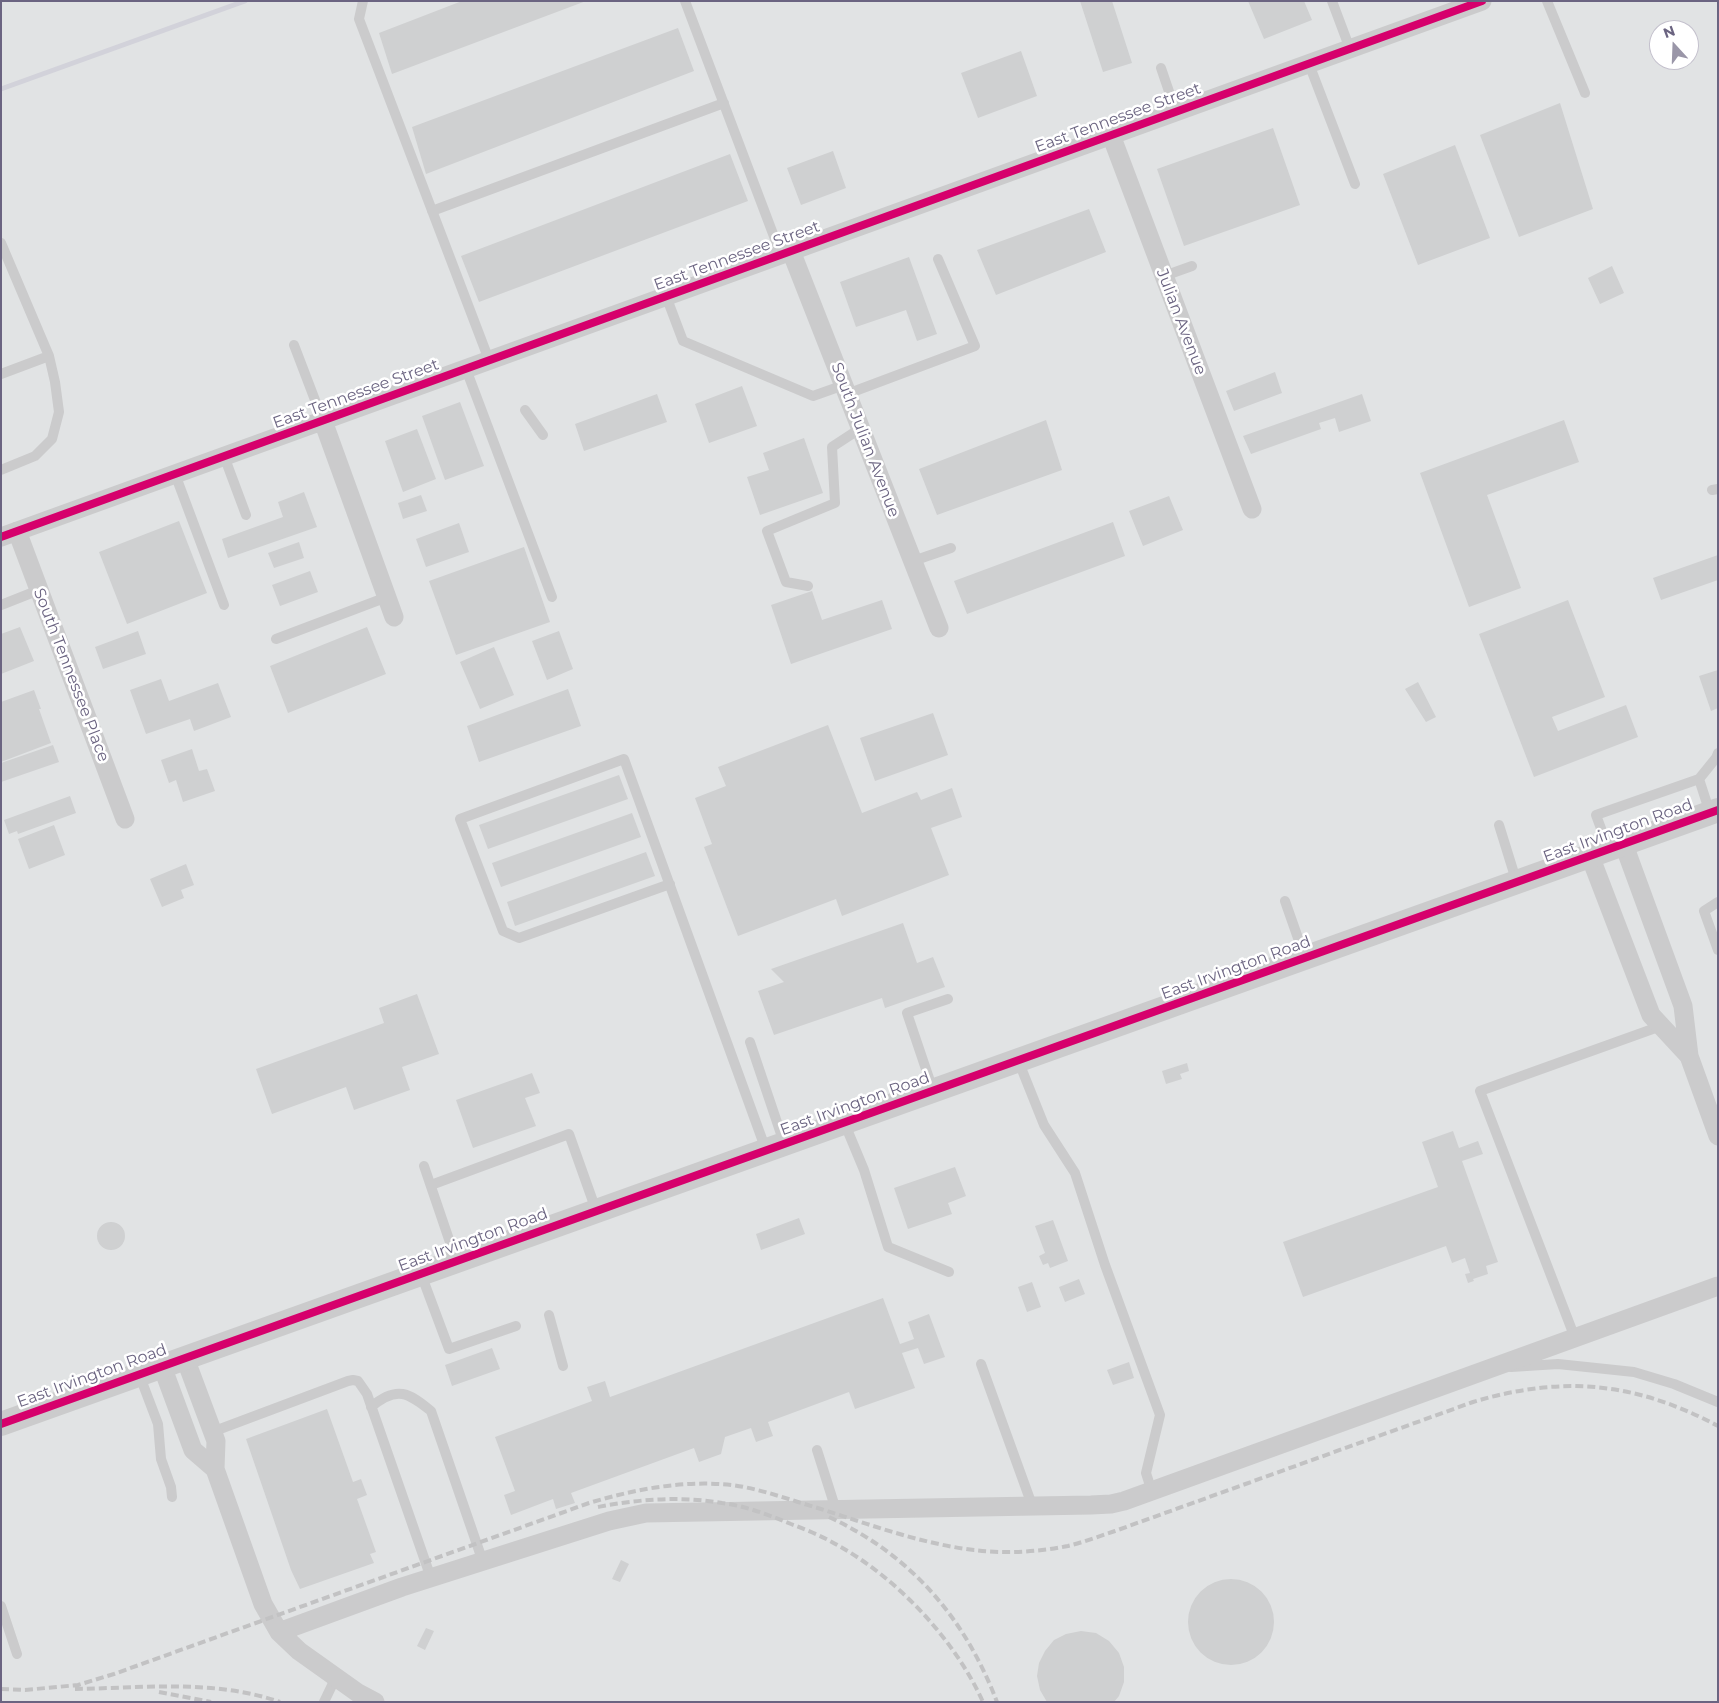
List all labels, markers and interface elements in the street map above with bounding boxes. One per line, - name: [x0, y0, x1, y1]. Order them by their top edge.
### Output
- north arrow: [1649, 20, 1699, 70]
- text: N: [1661, 21, 1678, 42]
- street label: East Tennessee Street: [1032, 79, 1204, 157]
- street label: East Tennessee Street: [651, 217, 823, 295]
- street label: Julian Avenue: [1152, 266, 1210, 378]
- street label: East Tennessee Street: [270, 355, 442, 433]
- street label: South Julian Avenue: [827, 360, 903, 520]
- street label: South Tennessee Place: [29, 586, 113, 764]
- street label: East Irvington Road: [1541, 795, 1695, 867]
- street label: East Irvington Road: [1159, 932, 1313, 1004]
- street label: East Irvington Road: [778, 1068, 932, 1140]
- street label: East Irvington Road: [396, 1204, 550, 1276]
- street label: East Irvington Road: [15, 1340, 169, 1412]

